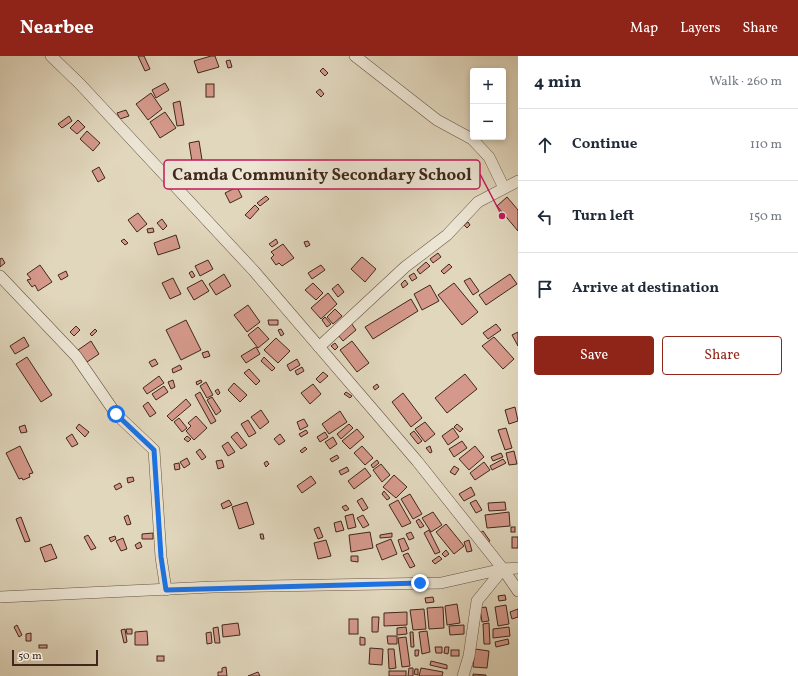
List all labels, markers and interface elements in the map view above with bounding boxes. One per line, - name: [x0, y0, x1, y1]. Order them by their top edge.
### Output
- text: Nearbee: [20, 15, 94, 41]
- text: Map: [630, 19, 658, 38]
- text: Layers: [680, 19, 720, 38]
- text: Share: [742, 19, 778, 38]
- map controls: [470, 68, 506, 140]
- button: +: [470, 68, 506, 104]
- text: 4 min: [534, 71, 581, 94]
- text: Walk · 260 m: [709, 73, 782, 91]
- button: −: [470, 104, 506, 140]
- icon: ahead: [534, 134, 556, 156]
- text: Continue: [572, 134, 637, 155]
- text: 110 m: [750, 136, 782, 154]
- callout: Camda Community Secondary School: [164, 160, 480, 189]
- text: Camda Community Secondary School: [172, 164, 472, 187]
- icon: left: [534, 206, 556, 228]
- text: Turn left: [572, 206, 634, 227]
- text: 150 m: [749, 208, 782, 226]
- icon: arrive: [534, 278, 556, 300]
- text: Arrive at destination: [572, 278, 719, 299]
- button: Save: [534, 336, 654, 375]
- button: Share: [662, 336, 782, 375]
- route start: [107, 405, 125, 423]
- route end: [411, 574, 429, 592]
- scale bar: [12, 648, 98, 667]
- text: 50 m: [18, 649, 42, 664]

